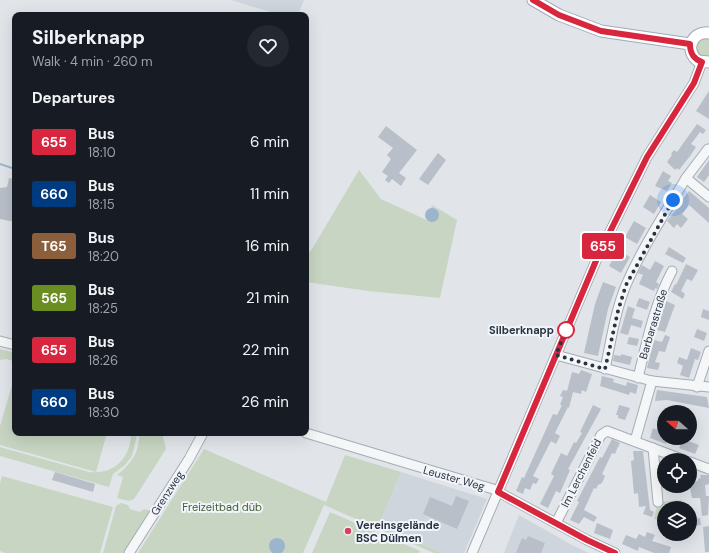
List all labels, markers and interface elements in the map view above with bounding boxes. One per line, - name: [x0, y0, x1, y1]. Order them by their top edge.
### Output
- text: Silberknapp: [32, 25, 145, 50]
- button: heart: [247, 25, 289, 67]
- text: Walk · 4 min · 260 m: [32, 53, 153, 70]
- text: Departures: [32, 88, 115, 108]
- text: Bus: [88, 124, 115, 144]
- text: 6 min: [250, 132, 289, 152]
- text: 655: [41, 133, 67, 151]
- text: 18:10: [88, 144, 116, 161]
- text: Bus: [88, 176, 115, 196]
- text: 11 min: [250, 184, 289, 204]
- text: 660: [40, 185, 68, 203]
- your location: [663, 190, 683, 210]
- text: 18:15: [88, 196, 115, 213]
- text: Bus: [88, 228, 115, 248]
- line badge: 655: [580, 233, 626, 259]
- text: 16 min: [245, 236, 289, 256]
- text: T65: [41, 237, 67, 255]
- text: 655: [590, 237, 616, 255]
- text: 18:20: [88, 248, 119, 265]
- text: Bus: [88, 280, 115, 300]
- street label: Barbarastraße: [636, 287, 670, 361]
- text: 21 min: [246, 288, 289, 308]
- text: 565: [41, 289, 67, 307]
- text: 18:25: [88, 300, 118, 317]
- marker: Silberknapp: [557, 321, 575, 339]
- place label: Silberknapp: [489, 323, 554, 337]
- text: Bus: [88, 332, 115, 352]
- text: 22 min: [242, 340, 289, 360]
- text: 655: [41, 341, 67, 359]
- text: 18:26: [88, 352, 118, 369]
- text: Bus: [88, 384, 115, 404]
- text: 26 min: [241, 392, 289, 412]
- text: 660: [40, 393, 68, 411]
- text: 18:30: [88, 404, 119, 421]
- north arrow: [657, 405, 697, 445]
- map controls: [657, 405, 697, 541]
- street label: Im Lerchenfeld: [558, 436, 604, 510]
- button: locate: [657, 453, 697, 493]
- street label: Leuster Weg: [422, 463, 486, 493]
- street label: Grenzweg: [147, 468, 187, 518]
- park label: Freizeitbad düb: [182, 500, 262, 514]
- button: layers: [657, 501, 697, 541]
- place label: Vereinsgelände BSC Dülmen: [356, 518, 440, 545]
- marker: Vereinsgelände BSC Dülmen: [343, 526, 353, 536]

